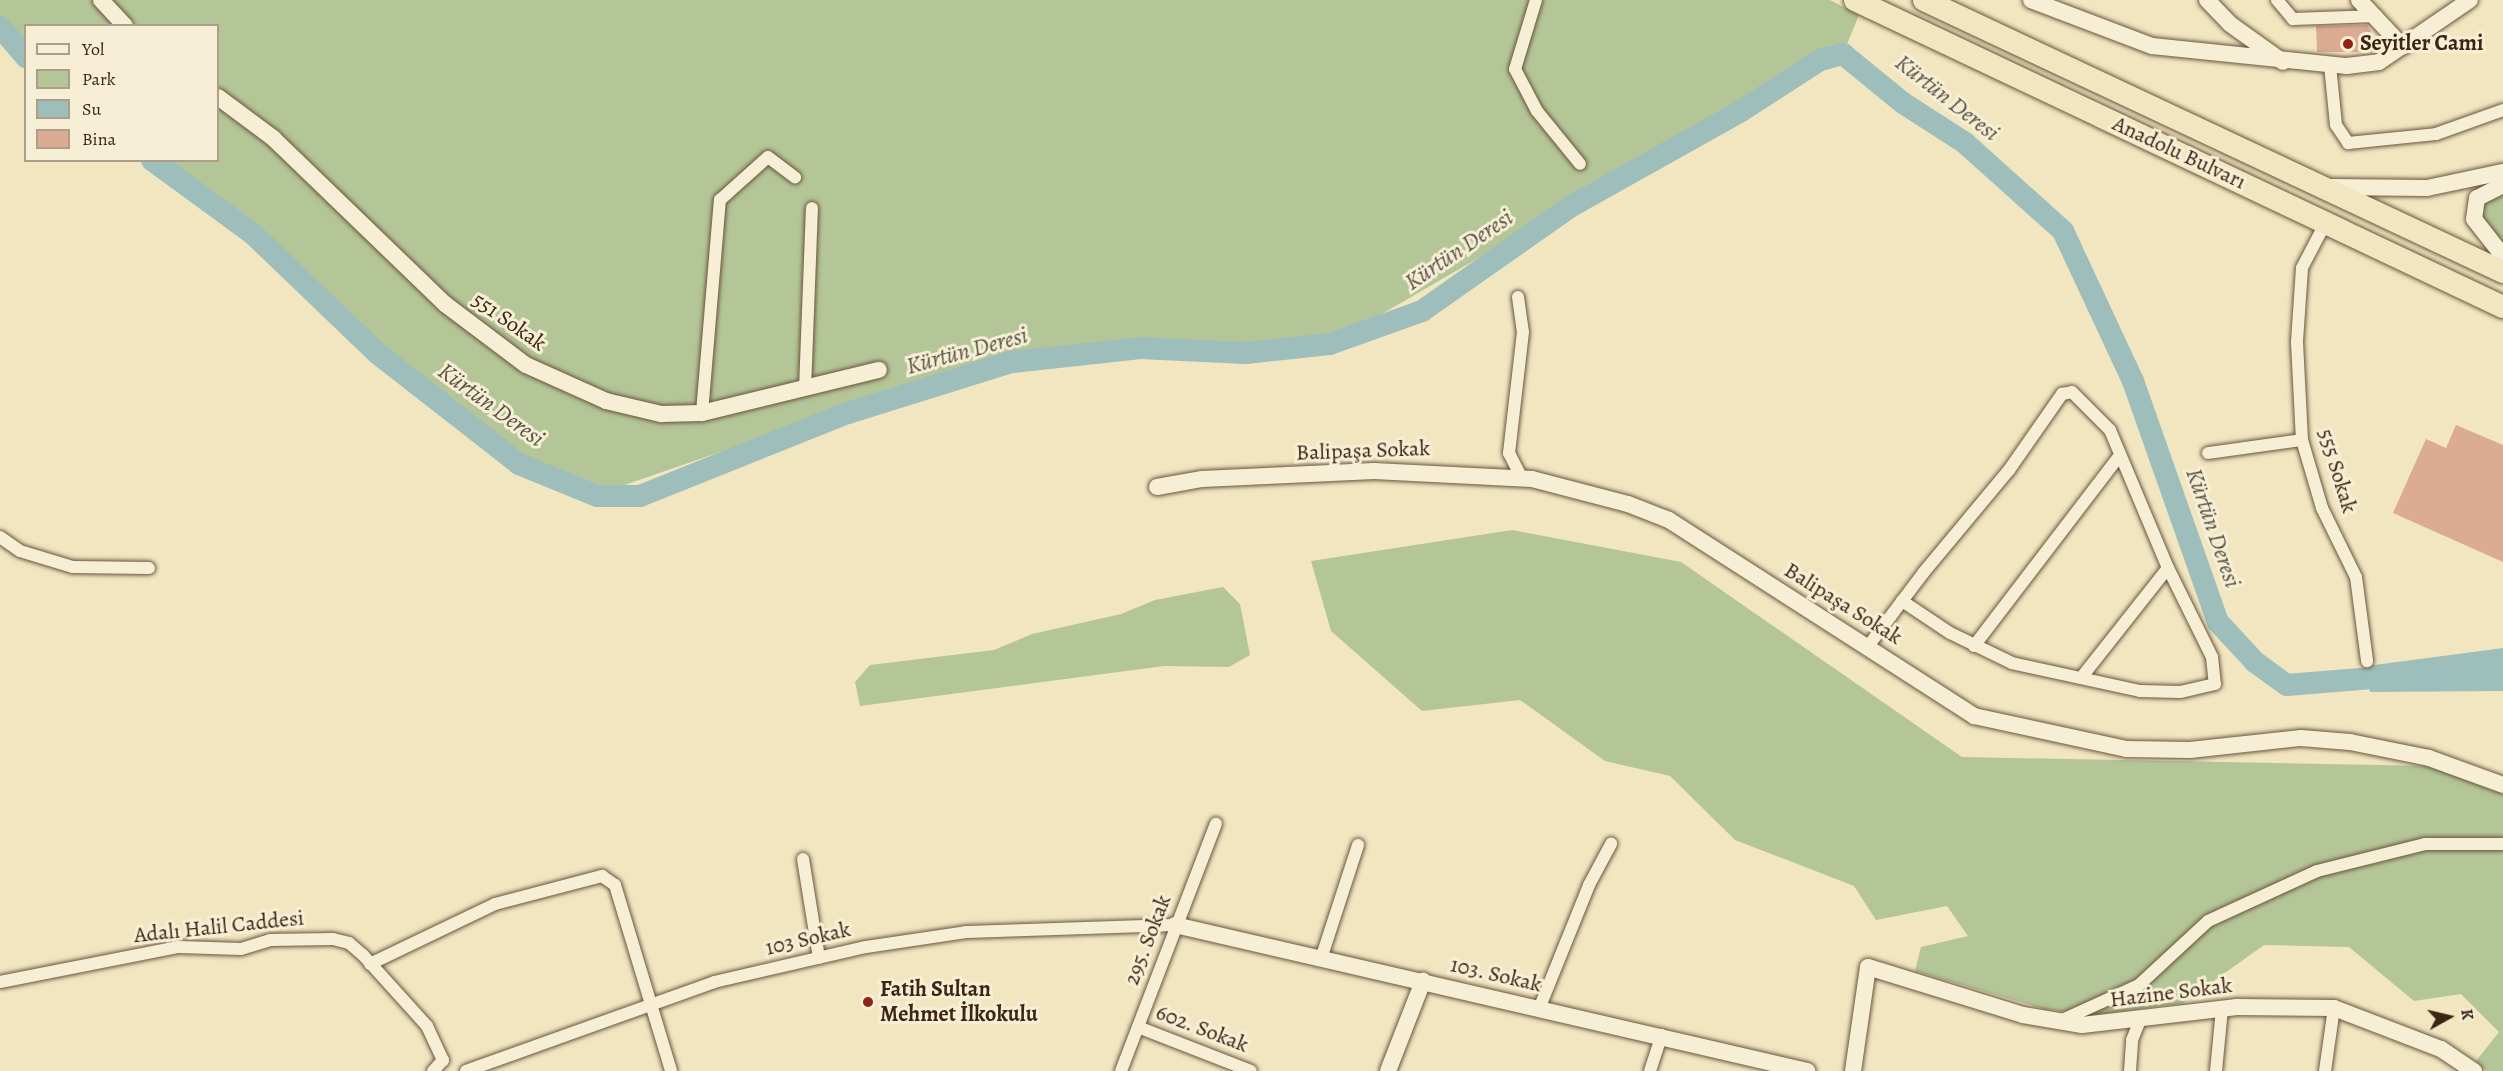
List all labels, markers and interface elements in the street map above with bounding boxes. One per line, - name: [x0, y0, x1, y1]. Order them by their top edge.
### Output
- legend: [24, 24, 219, 162]
- place label: Seyitler Cami: [2360, 31, 2483, 57]
- text: Yol: [82, 37, 104, 61]
- marker: Seyitler Cami: [2341, 37, 2355, 51]
- water label: Kürtün Deresi: [1889, 48, 2005, 148]
- text: Park: [82, 67, 116, 91]
- text: Su: [82, 97, 101, 121]
- street label: Anadolu Bulvarı: [2108, 111, 2250, 195]
- text: Bina: [82, 127, 116, 151]
- water label: Kürtün Deresi: [1399, 203, 1519, 297]
- street label: 551 Sokak: [467, 287, 551, 357]
- water label: Kürtün Deresi: [903, 321, 1031, 381]
- water label: Kürtün Deresi: [432, 357, 550, 453]
- street label: 555 Sokak: [2312, 426, 2362, 516]
- street label: Balipaşa Sokak: [1296, 435, 1430, 467]
- water label: Kürtün Deresi: [2179, 464, 2247, 592]
- street label: Balipaşa Sokak: [1779, 557, 1907, 651]
- street label: 295. Sokak: [1119, 891, 1177, 989]
- street label: Adalı Halil Caddesi: [133, 905, 305, 949]
- street label: 103 Sokak: [763, 916, 853, 962]
- street label: 103. Sokak: [1448, 952, 1544, 998]
- street label: Hazine Sokak: [2108, 972, 2234, 1014]
- place label: Fatih Sultan Mehmet İlkokulu: [880, 976, 1038, 1028]
- north arrow: [2419, 987, 2479, 1047]
- marker: Fatih Sultan Mehmet İlkokulu: [861, 995, 875, 1009]
- street label: 602. Sokak: [1152, 999, 1252, 1059]
- text: K: [2455, 1008, 2478, 1021]

